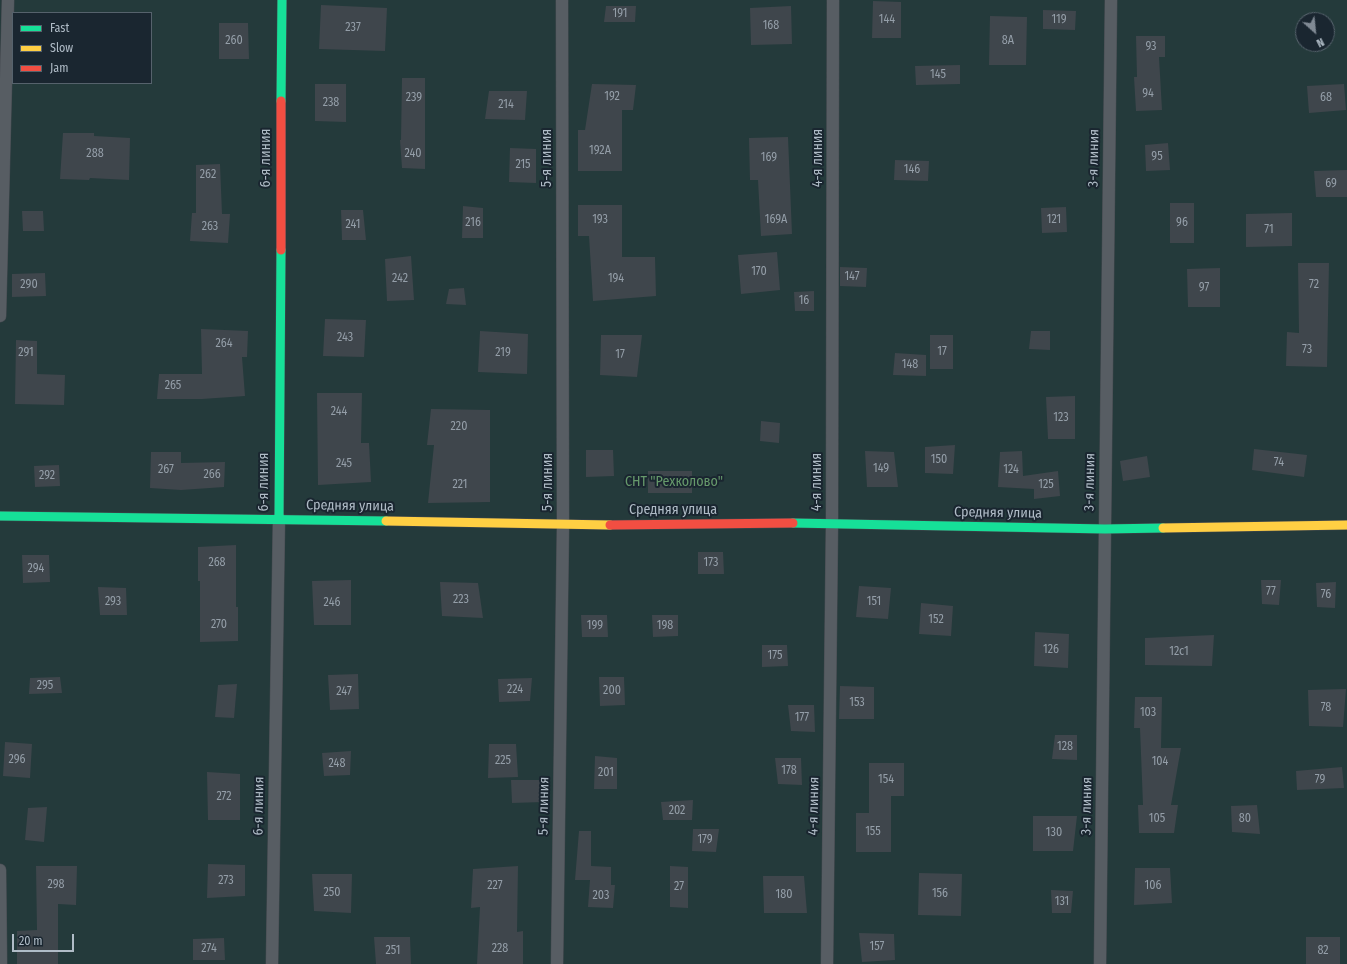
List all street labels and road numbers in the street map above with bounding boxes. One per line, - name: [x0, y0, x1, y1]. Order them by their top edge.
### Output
- street label: 6-я линия: [258, 129, 274, 187]
- street label: 5-я линия: [539, 129, 555, 187]
- street label: 4-я линия: [810, 129, 826, 187]
- street label: 3-я линия: [1085, 129, 1103, 187]
- street label: 6-я линия: [256, 453, 272, 511]
- street label: 5-я линия: [540, 453, 556, 511]
- street label: 4-я линия: [809, 453, 825, 511]
- street label: 3-я линия: [1081, 453, 1099, 511]
- street label: Средняя улица: [306, 497, 394, 515]
- street label: Средняя улица: [629, 502, 717, 518]
- street label: Средняя улица: [954, 504, 1042, 522]
- street label: 6-я линия: [250, 776, 268, 836]
- street label: 5-я линия: [535, 777, 553, 835]
- street label: 4-я линия: [805, 777, 823, 835]
- street label: 3-я линия: [1078, 777, 1096, 835]

